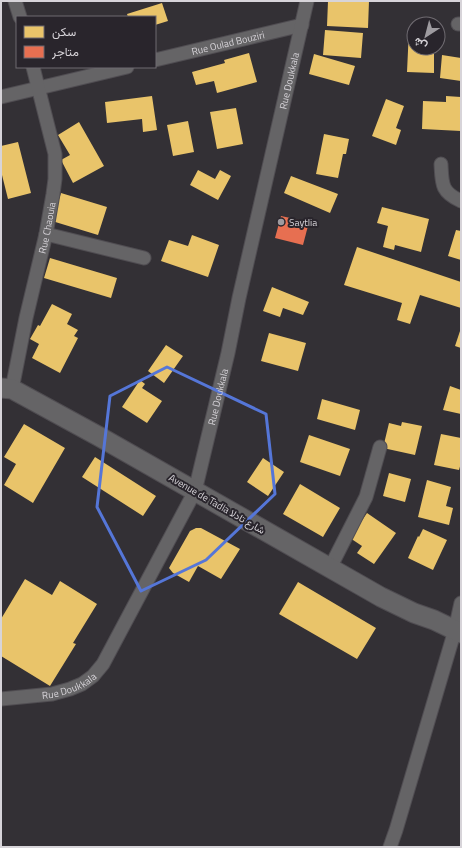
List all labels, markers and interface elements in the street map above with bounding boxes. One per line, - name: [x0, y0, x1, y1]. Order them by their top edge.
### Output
- legend: [16, 16, 156, 68]
- north arrow: [406, 16, 446, 56]
- text: سكن: [52, 22, 76, 41]
- street label: Rue Oulad Bouziri: [190, 27, 266, 59]
- text: ش: [410, 34, 430, 54]
- text: متاجر: [51, 42, 79, 61]
- street label: Rue Doukkala: [275, 51, 303, 110]
- street label: Rue Chaouia: [34, 201, 59, 255]
- place label: Saytlia: [289, 215, 317, 230]
- marker: Saytlia: [276, 217, 286, 227]
- street label: Rue Doukkala: [204, 367, 232, 427]
- street label: Avenue de Tadla شارع تادلا: [166, 470, 268, 538]
- street label: Rue Doukkala: [41, 669, 99, 702]

